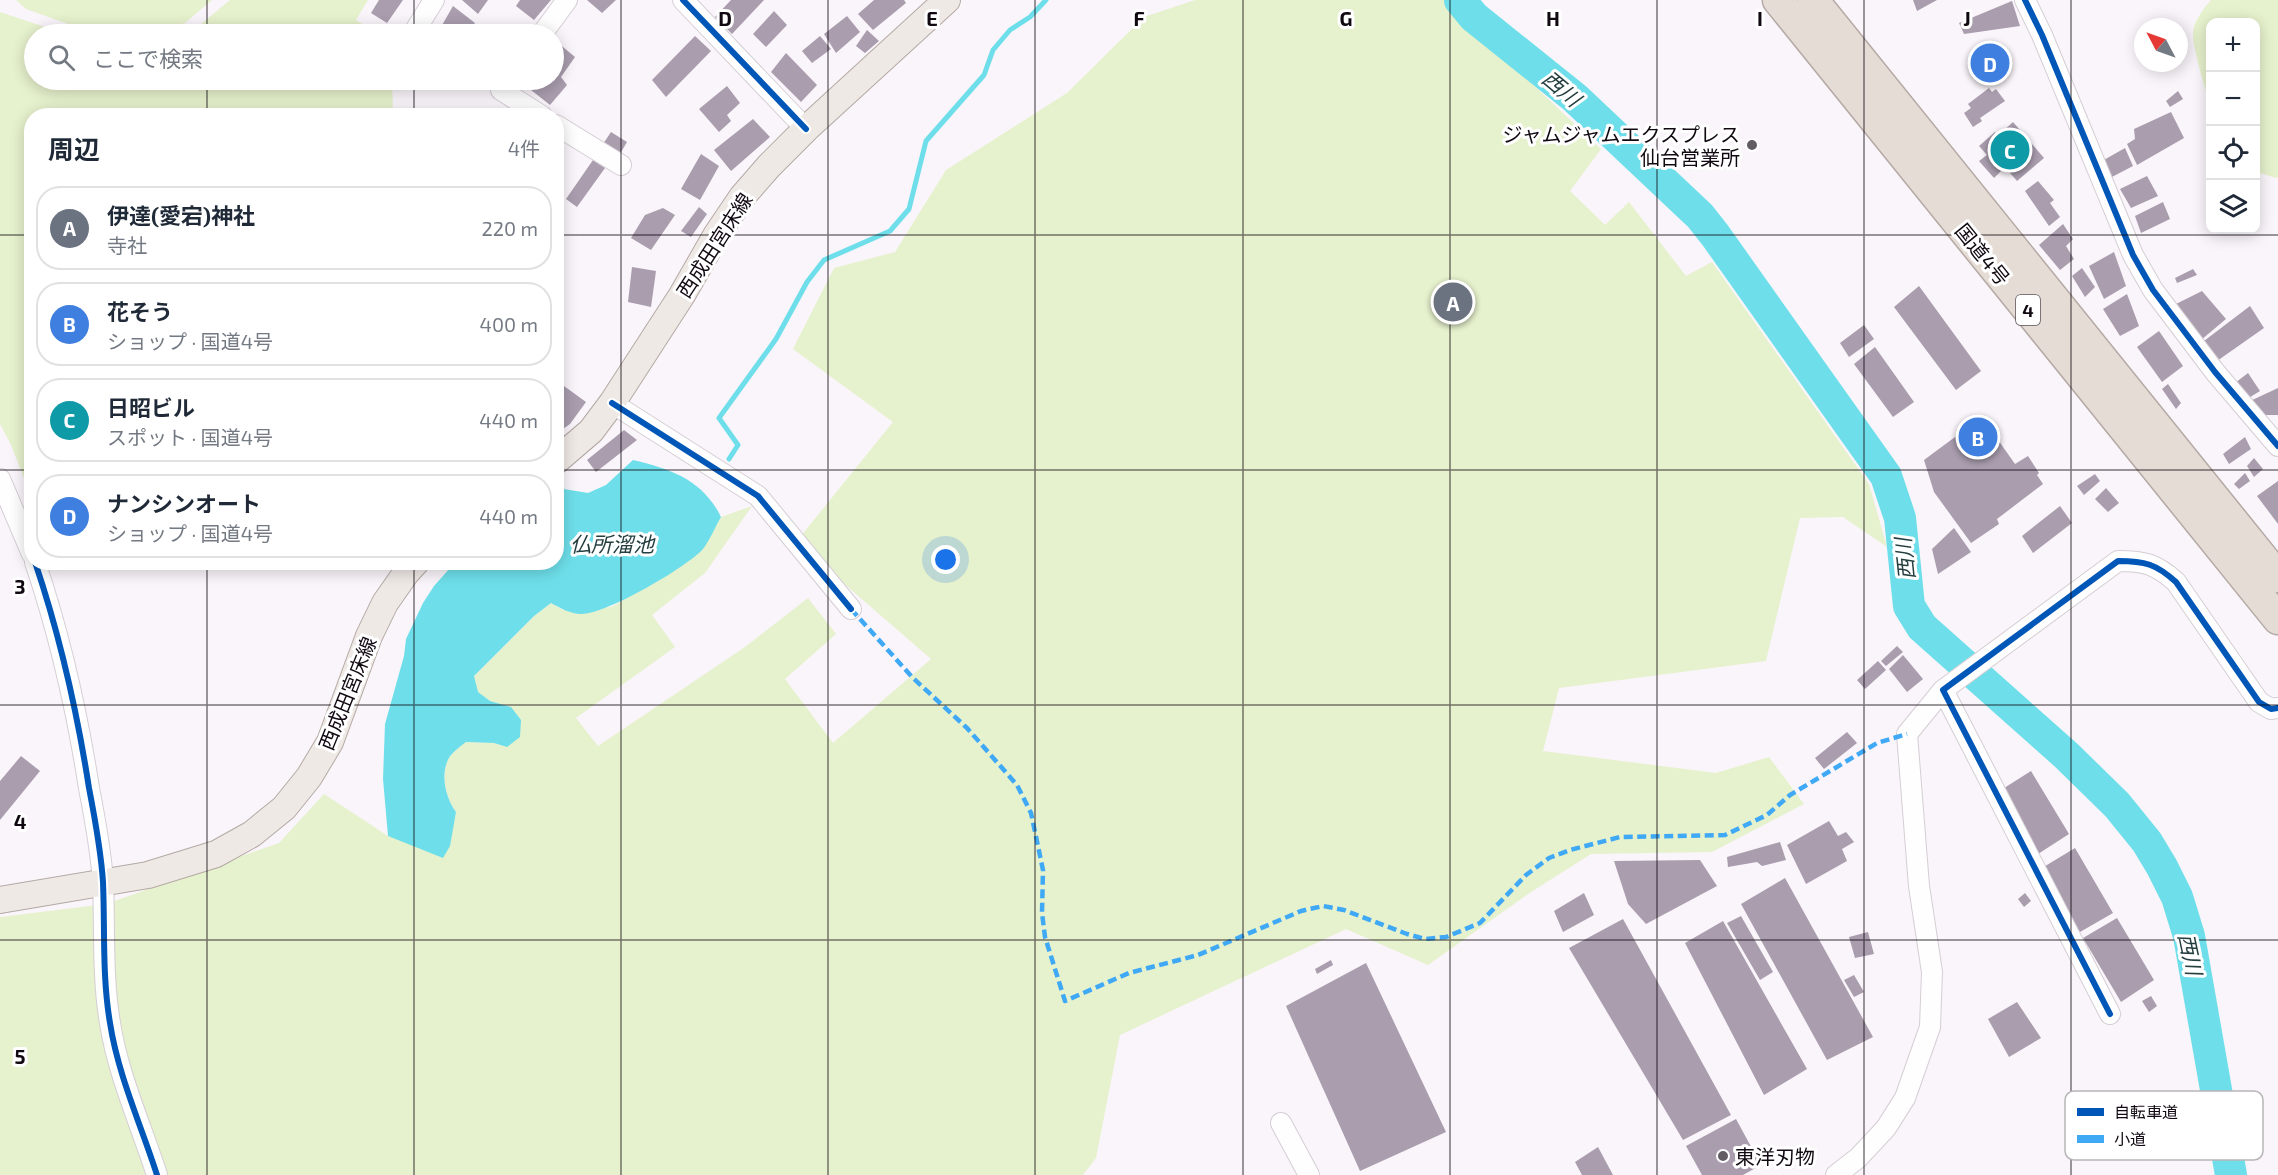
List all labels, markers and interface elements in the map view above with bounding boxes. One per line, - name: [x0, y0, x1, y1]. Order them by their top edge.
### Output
- text: D: [718, 6, 732, 30]
- text: E: [926, 6, 938, 30]
- text: F: [1133, 6, 1145, 30]
- text: G: [1340, 6, 1352, 30]
- text: H: [1546, 6, 1560, 30]
- text: I: [1757, 6, 1763, 30]
- text: J: [1963, 6, 1971, 30]
- north arrow: [2134, 18, 2188, 72]
- map controls: [2206, 18, 2260, 234]
- button: +: [2206, 18, 2260, 72]
- search box: [24, 24, 564, 90]
- pin: D: [1970, 40, 2010, 86]
- icon: search: [45, 41, 78, 74]
- text: ここで検索: [93, 45, 203, 71]
- water label: 西川: [1538, 65, 1588, 112]
- button: −: [2206, 72, 2260, 126]
- place label: ジャムジャムエクスプレス 仙台営業所: [1503, 122, 1740, 169]
- button: locate: [2206, 126, 2260, 180]
- pin: C: [1990, 128, 2030, 172]
- text: 周辺: [48, 133, 100, 164]
- text: 4件: [508, 136, 540, 160]
- marker: ジャムジャムエクスプレス 仙台営業所: [1745, 138, 1759, 152]
- button: layers: [2206, 180, 2260, 234]
- street label: 西成田宮床線: [671, 188, 757, 302]
- text: 伊達(愛宕)神社: [107, 202, 255, 228]
- text: A: [63, 216, 76, 240]
- text: 220 m: [481, 216, 538, 240]
- street label: 国道4号: [1951, 218, 2015, 290]
- text: 寺社: [107, 233, 147, 257]
- pin: A: [1434, 280, 1472, 324]
- road number: 4: [2016, 295, 2040, 325]
- text: 花そう: [107, 298, 173, 324]
- text: B: [63, 312, 76, 336]
- text: 400 m: [480, 312, 538, 336]
- text: ショップ · 国道4号: [107, 329, 273, 353]
- text: 日昭ビル: [107, 394, 195, 420]
- text: C: [64, 408, 75, 432]
- text: 440 m: [479, 408, 538, 432]
- pin: B: [1958, 414, 1998, 460]
- text: スポット · 国道4号: [107, 425, 273, 449]
- text: ナンシンオート: [107, 490, 261, 516]
- text: D: [63, 504, 76, 528]
- text: 440 m: [479, 504, 538, 528]
- text: ショップ · 国道4号: [107, 521, 273, 545]
- water label: 仏所溜池: [570, 531, 656, 556]
- water label: 西川: [1889, 535, 1919, 581]
- your location: [931, 545, 960, 574]
- text: 3: [14, 574, 26, 598]
- street label: 西成田宮床線: [313, 633, 381, 753]
- text: 4: [14, 809, 27, 833]
- water label: 西川: [2174, 931, 2208, 979]
- text: 5: [14, 1044, 26, 1068]
- legend: [2065, 1091, 2263, 1160]
- text: 自転車道: [2114, 1102, 2178, 1121]
- text: 小道: [2114, 1129, 2146, 1148]
- place label: 東洋刃物: [1735, 1144, 1815, 1168]
- marker: 東洋刃物: [1716, 1149, 1730, 1163]

